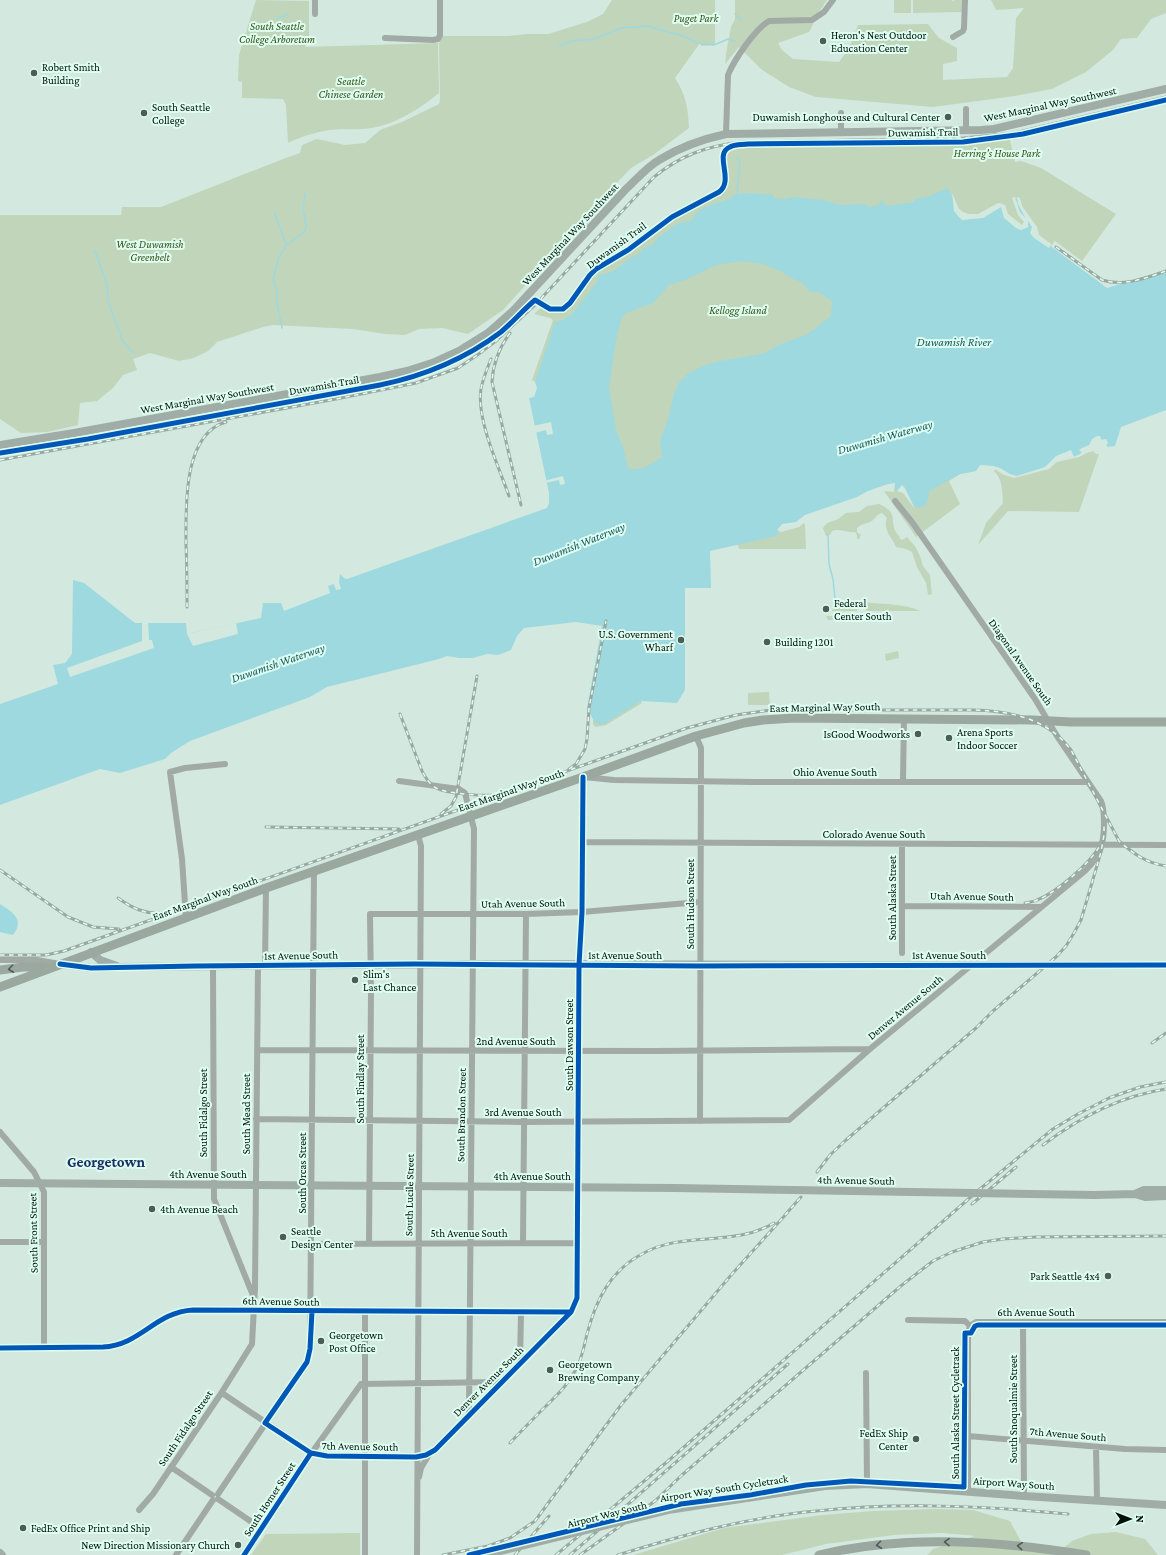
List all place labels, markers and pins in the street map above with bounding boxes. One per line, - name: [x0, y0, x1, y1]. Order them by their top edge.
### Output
- place label: Heron's Nest Outdoor Education Center: [831, 29, 926, 54]
- marker: Heron's Nest Outdoor Education Center: [818, 36, 828, 46]
- place label: Robert Smith Building: [42, 61, 100, 87]
- marker: Robert Smith Building: [29, 68, 39, 78]
- place label: South Seattle College: [152, 101, 210, 127]
- marker: South Seattle College: [139, 108, 149, 118]
- place label: Duwamish Longhouse and Cultural Center: [752, 111, 940, 124]
- marker: Duwamish Longhouse and Cultural Center: [943, 112, 953, 122]
- place label: Federal Center South: [834, 597, 892, 622]
- marker: Federal Center South: [821, 604, 831, 614]
- place label: U.S. Government Wharf: [598, 628, 674, 653]
- marker: U.S. Government Wharf: [676, 635, 686, 645]
- place label: Building 1201: [775, 636, 834, 649]
- marker: Building 1201: [762, 637, 772, 647]
- place label: Arena Sports Indoor Soccer: [957, 726, 1017, 751]
- place label: IsGood Woodworks: [823, 728, 910, 740]
- marker: IsGood Woodworks: [913, 729, 923, 739]
- marker: Arena Sports Indoor Soccer: [944, 733, 954, 743]
- place label: Slim's Last Chance: [363, 968, 417, 993]
- marker: Slim's Last Chance: [350, 975, 360, 985]
- place label: 4th Avenue Beach: [160, 1203, 238, 1215]
- marker: 4th Avenue Beach: [147, 1204, 157, 1214]
- place label: Seattle Design Center: [291, 1225, 353, 1251]
- marker: Seattle Design Center: [278, 1232, 288, 1242]
- place label: Park Seattle 4x4: [1030, 1270, 1100, 1282]
- marker: Park Seattle 4x4: [1103, 1271, 1113, 1281]
- place label: Georgetown Post Office: [329, 1329, 383, 1354]
- marker: Georgetown Post Office: [316, 1336, 326, 1346]
- place label: Georgetown Brewing Company: [558, 1358, 640, 1384]
- marker: Georgetown Brewing Company: [545, 1365, 555, 1375]
- place label: FedEx Ship Center: [859, 1427, 908, 1452]
- marker: FedEx Ship Center: [911, 1434, 921, 1444]
- place label: FedEx Office Print and Ship: [31, 1522, 150, 1535]
- marker: FedEx Office Print and Ship: [18, 1523, 28, 1533]
- place label: New Direction Missionary Church: [81, 1539, 230, 1552]
- marker: New Direction Missionary Church: [233, 1540, 243, 1550]

